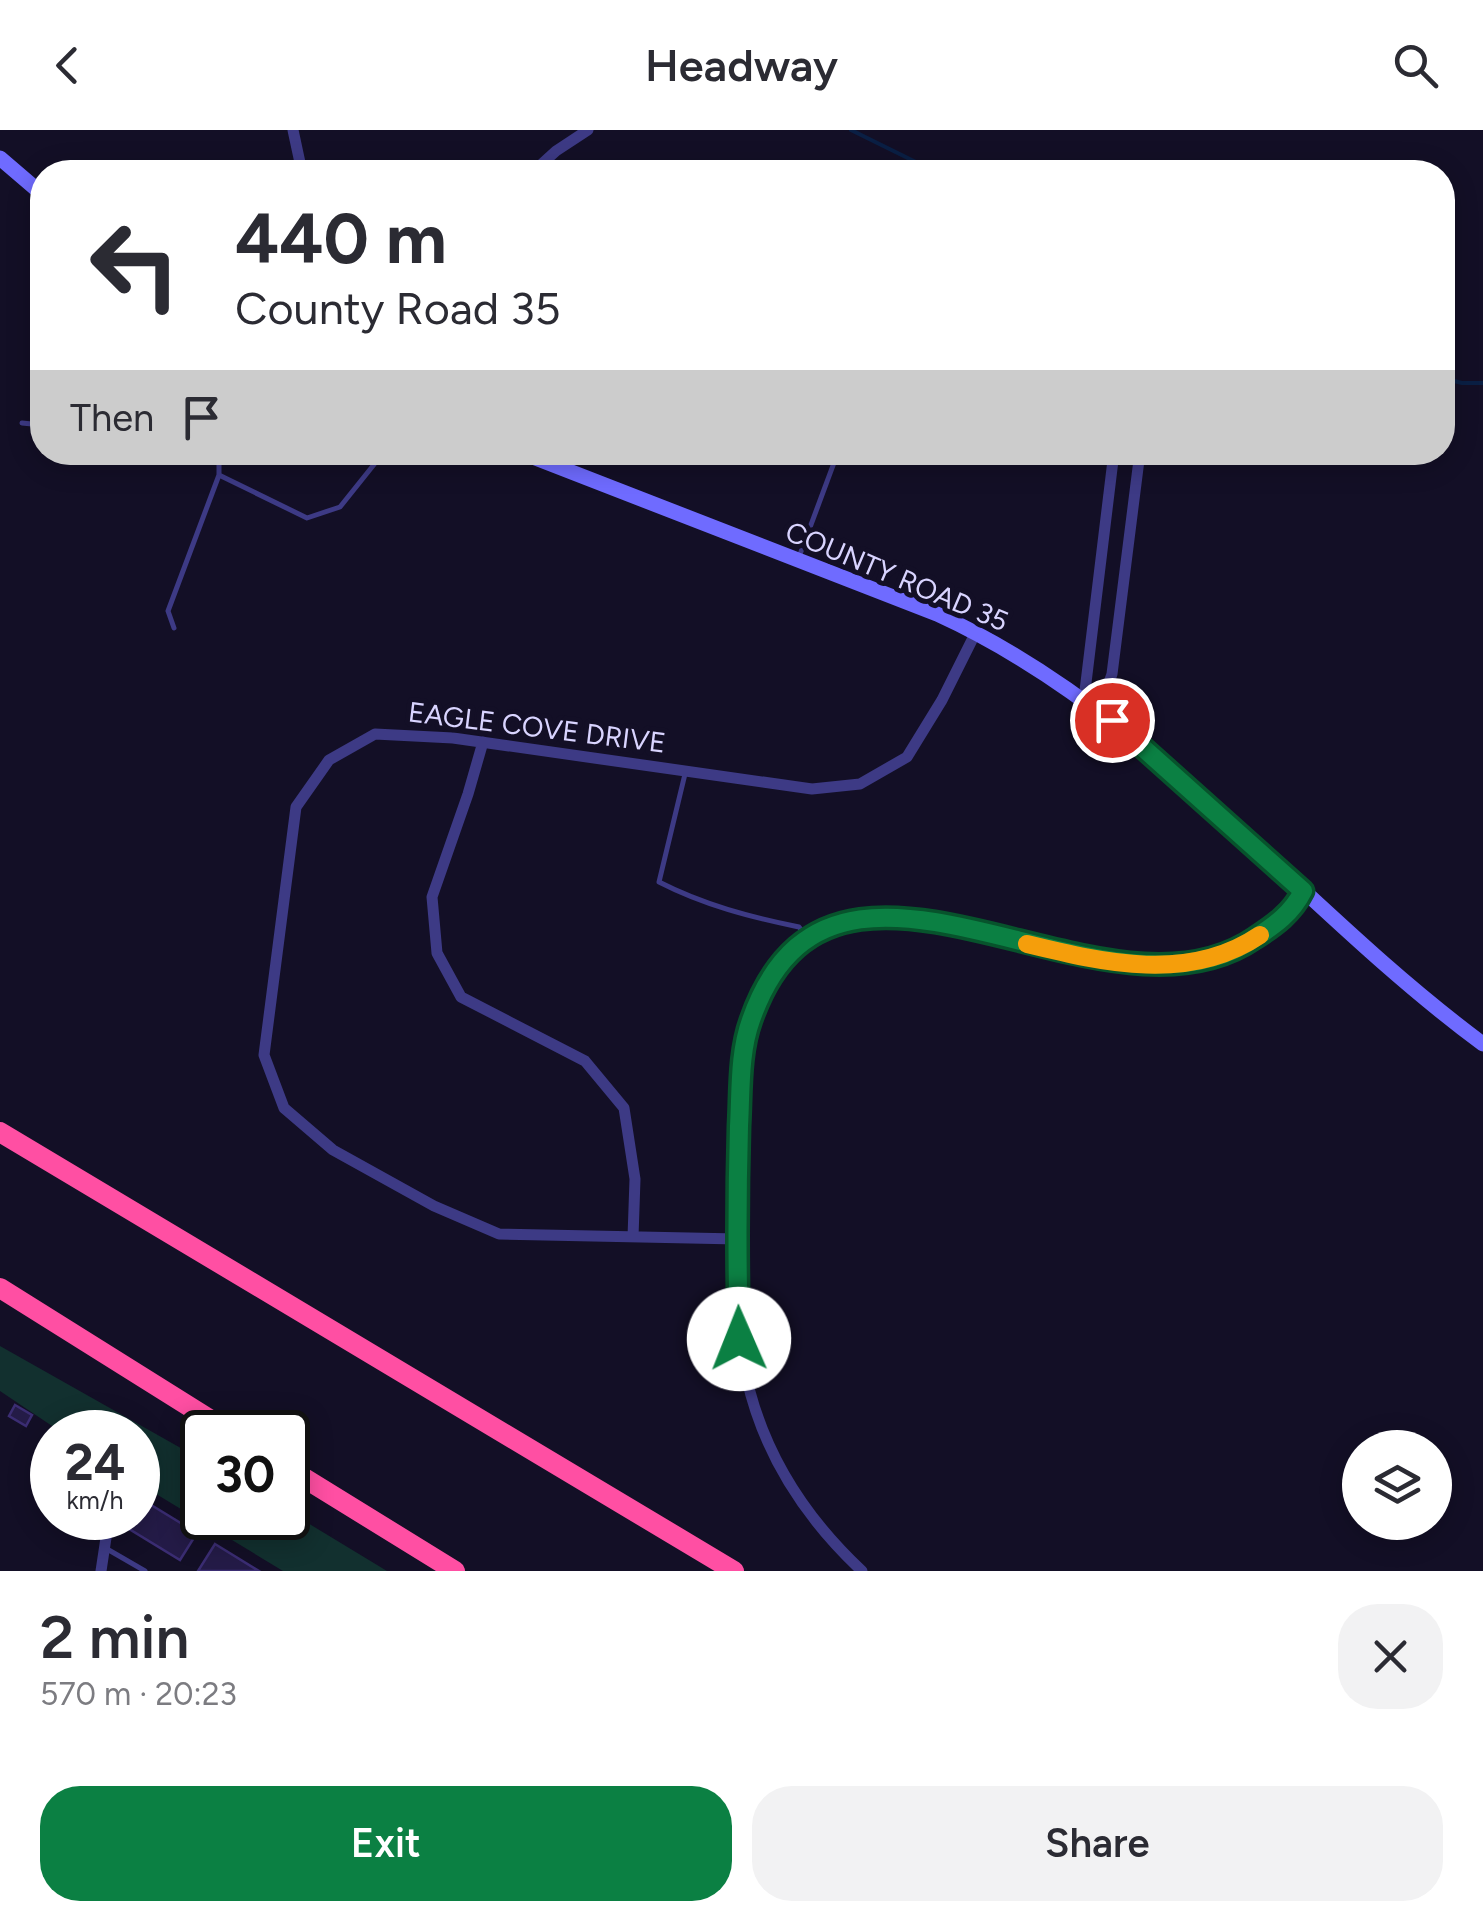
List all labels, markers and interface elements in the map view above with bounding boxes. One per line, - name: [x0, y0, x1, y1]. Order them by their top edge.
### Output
- icon: back: [40, 38, 95, 93]
- text: Headway: [645, 38, 838, 92]
- icon: search: [1388, 38, 1443, 93]
- text: 440 m: [235, 196, 447, 281]
- icon: left: [70, 200, 200, 330]
- text: County Road 35: [235, 281, 561, 335]
- icon: arrive: [174, 390, 229, 445]
- text: Then: [70, 395, 154, 441]
- street label: COUNTY ROAD 35: [781, 514, 1013, 638]
- pin: [1070, 678, 1155, 763]
- icon: arrive: [1085, 693, 1140, 748]
- street label: EAGLE COVE DRIVE: [406, 694, 668, 760]
- position arrow: [687, 1287, 791, 1391]
- speed limit sign: 30: [180, 1410, 310, 1540]
- map controls: [1342, 1430, 1452, 1540]
- button: layers: [1342, 1430, 1452, 1540]
- text: 24: [65, 1432, 125, 1493]
- text: km/h: [66, 1485, 124, 1515]
- text: 2 min: [40, 1601, 189, 1673]
- button: close: [1338, 1604, 1443, 1709]
- text: 570 m · 20:23: [40, 1675, 237, 1713]
- button: Exit: [40, 1786, 732, 1901]
- button: Share: [752, 1786, 1443, 1901]

